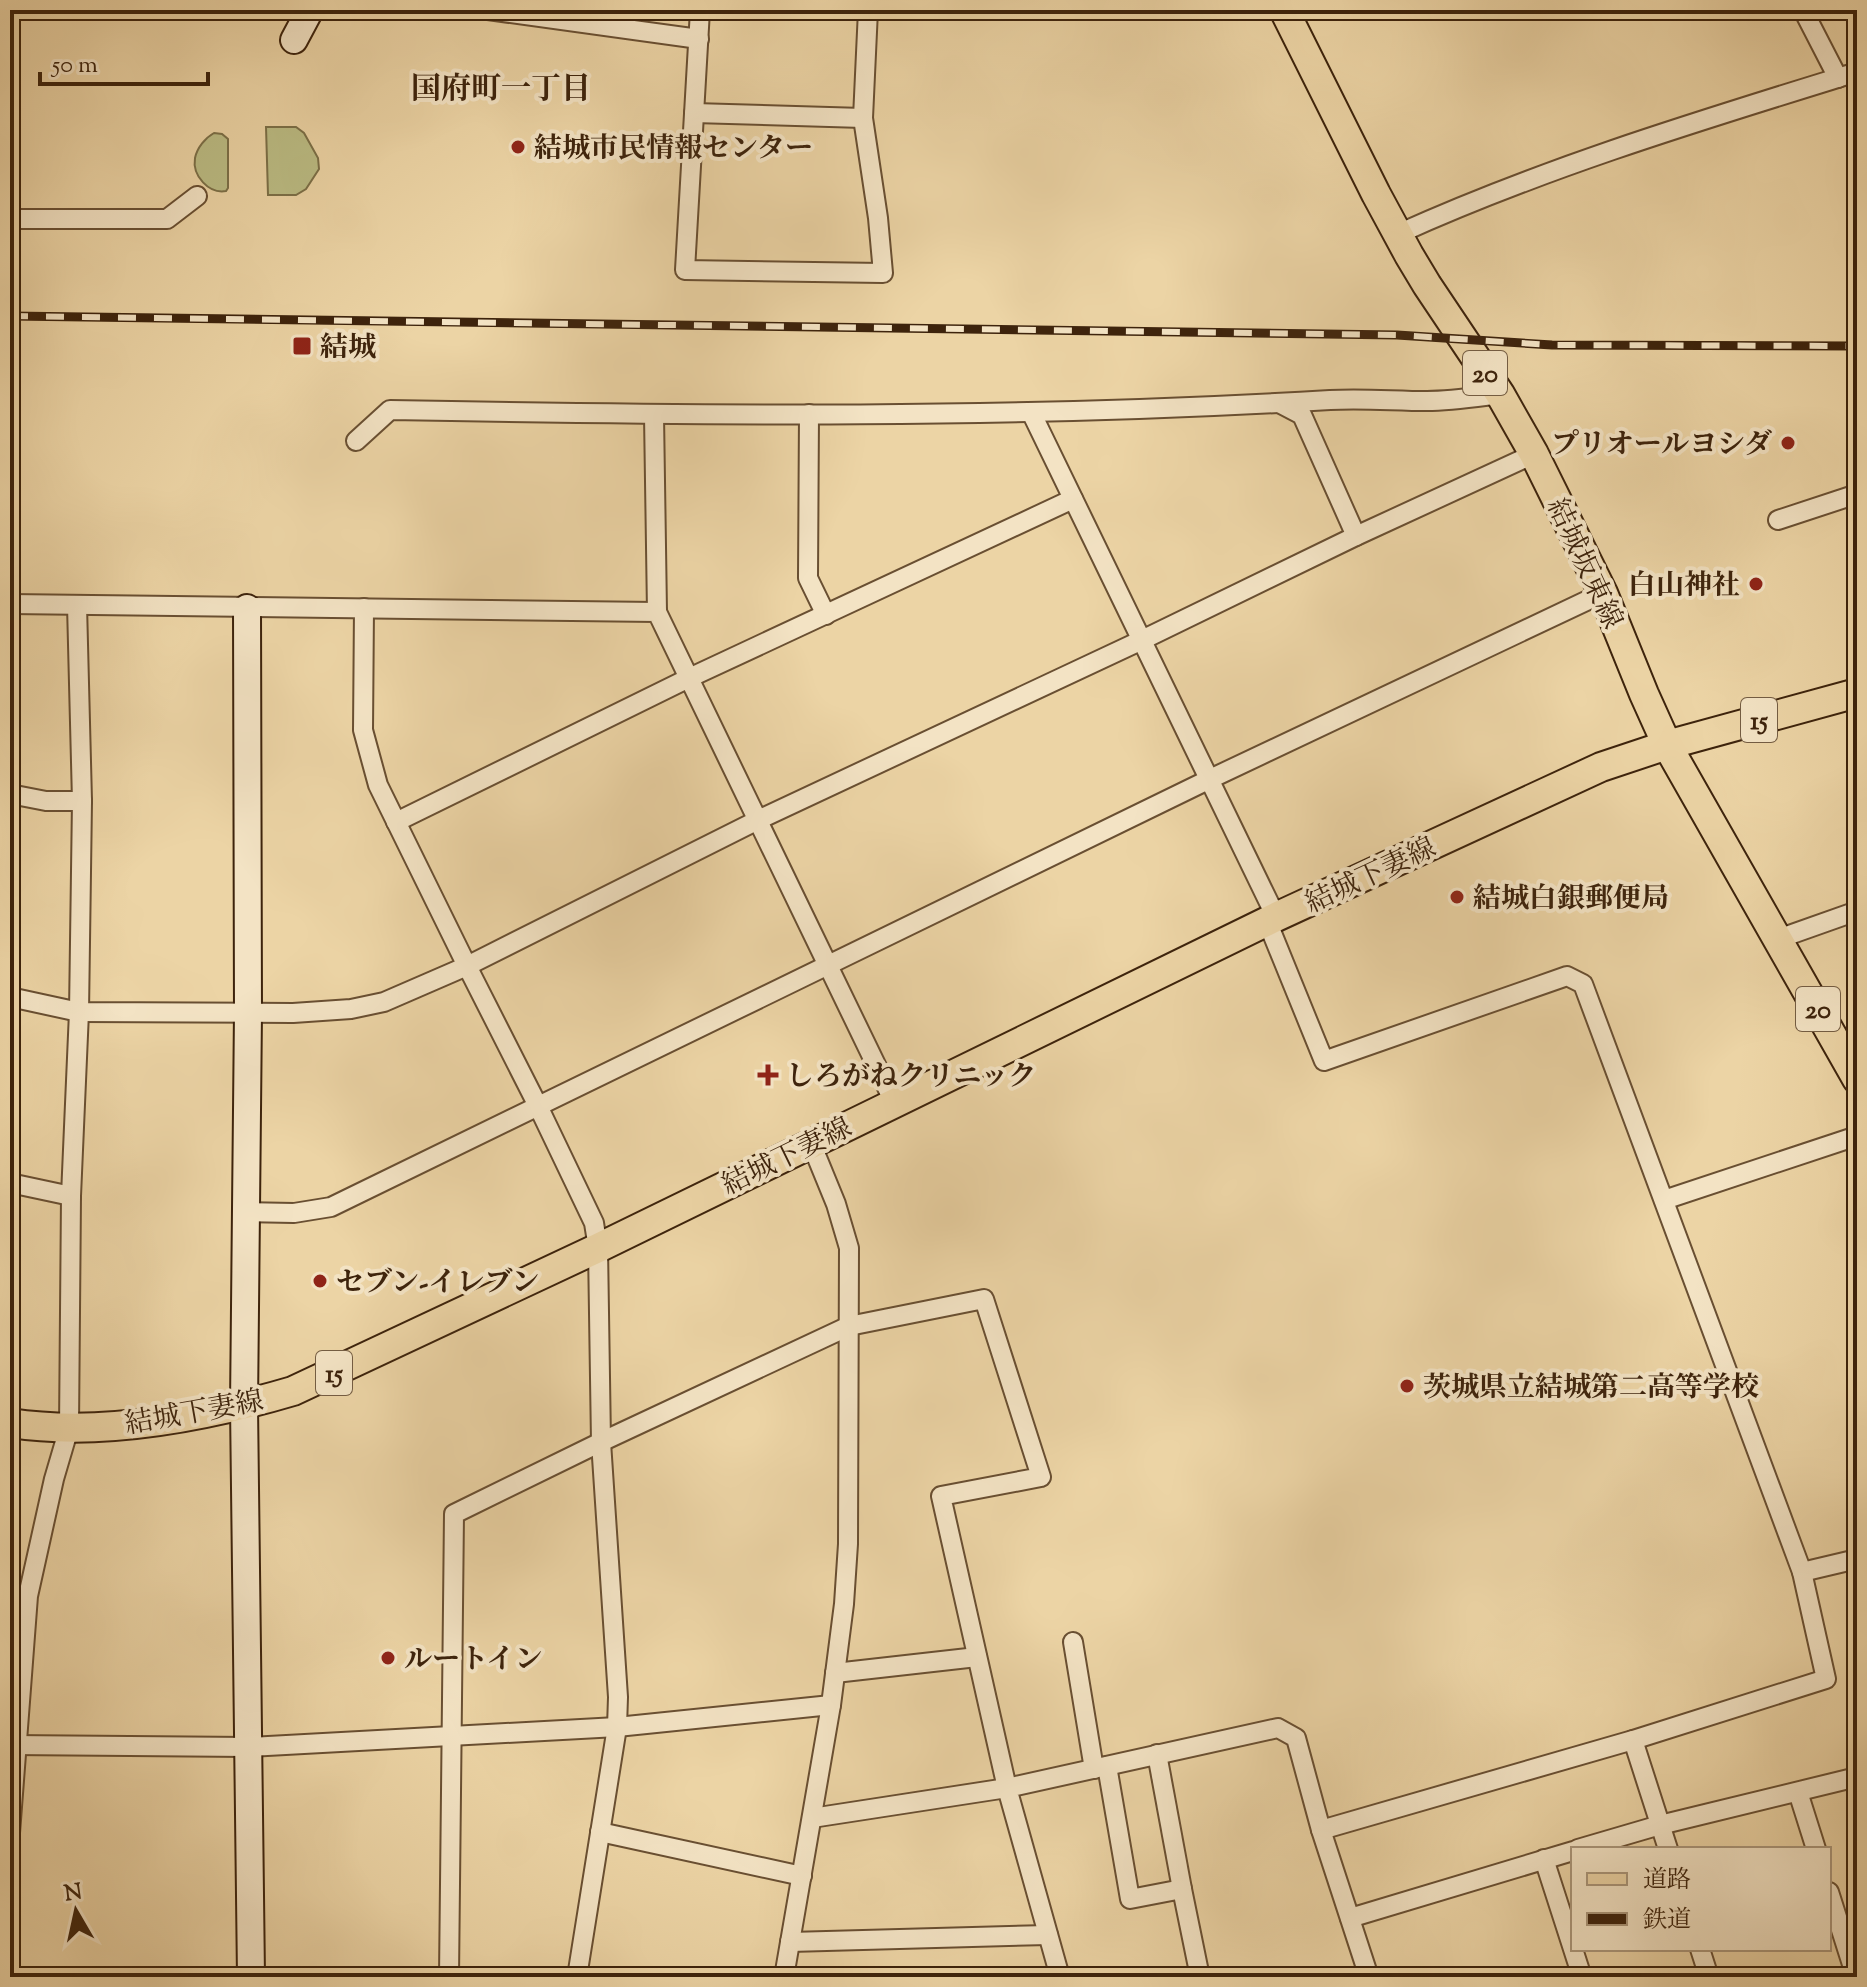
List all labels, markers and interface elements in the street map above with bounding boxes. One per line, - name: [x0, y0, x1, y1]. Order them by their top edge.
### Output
- scale bar: [40, 36, 208, 86]
- text: 50 m: [50, 49, 98, 83]
- district label: 国府町一丁目: [411, 69, 591, 112]
- place label: 結城市民情報センター: [534, 130, 813, 170]
- marker: 結城市民情報センター: [509, 138, 527, 156]
- place label: 結城: [320, 329, 376, 369]
- marker: 結城: [291, 335, 313, 357]
- road number: 20: [1463, 351, 1507, 395]
- place label: プリオールヨシダ: [1551, 426, 1772, 466]
- marker: プリオールヨシダ: [1779, 434, 1797, 452]
- street label: 結城坂東線: [1536, 492, 1631, 636]
- place label: 白山神社: [1628, 567, 1740, 607]
- marker: 白山神社: [1747, 575, 1765, 593]
- road number: 15: [1741, 698, 1777, 742]
- street label: 結城下妻線: [1299, 829, 1443, 924]
- place label: 結城白銀郵便局: [1473, 880, 1669, 920]
- marker: 結城白銀郵便局: [1448, 888, 1466, 906]
- road number: 20: [1796, 987, 1840, 1031]
- place label: しろがねクリニック: [786, 1058, 1036, 1098]
- marker: しろがねクリニック: [757, 1064, 779, 1086]
- street label: 結城下妻線: [716, 1109, 859, 1206]
- place label: セブン-イレブン: [336, 1264, 539, 1304]
- marker: セブン-イレブン: [311, 1272, 329, 1290]
- road number: 15: [316, 1351, 352, 1395]
- place label: 茨城県立結城第二高等学校: [1423, 1369, 1759, 1409]
- marker: 茨城県立結城第二高等学校: [1398, 1377, 1416, 1395]
- street label: 結城下妻線: [122, 1382, 267, 1446]
- place label: ルートイン: [404, 1641, 543, 1681]
- marker: ルートイン: [379, 1649, 397, 1667]
- legend: [1571, 1847, 1831, 1951]
- text: 道路: [1643, 1864, 1691, 1898]
- north arrow: [36, 1871, 116, 1951]
- text: N: [62, 1877, 85, 1911]
- text: 鉄道: [1643, 1904, 1691, 1938]

